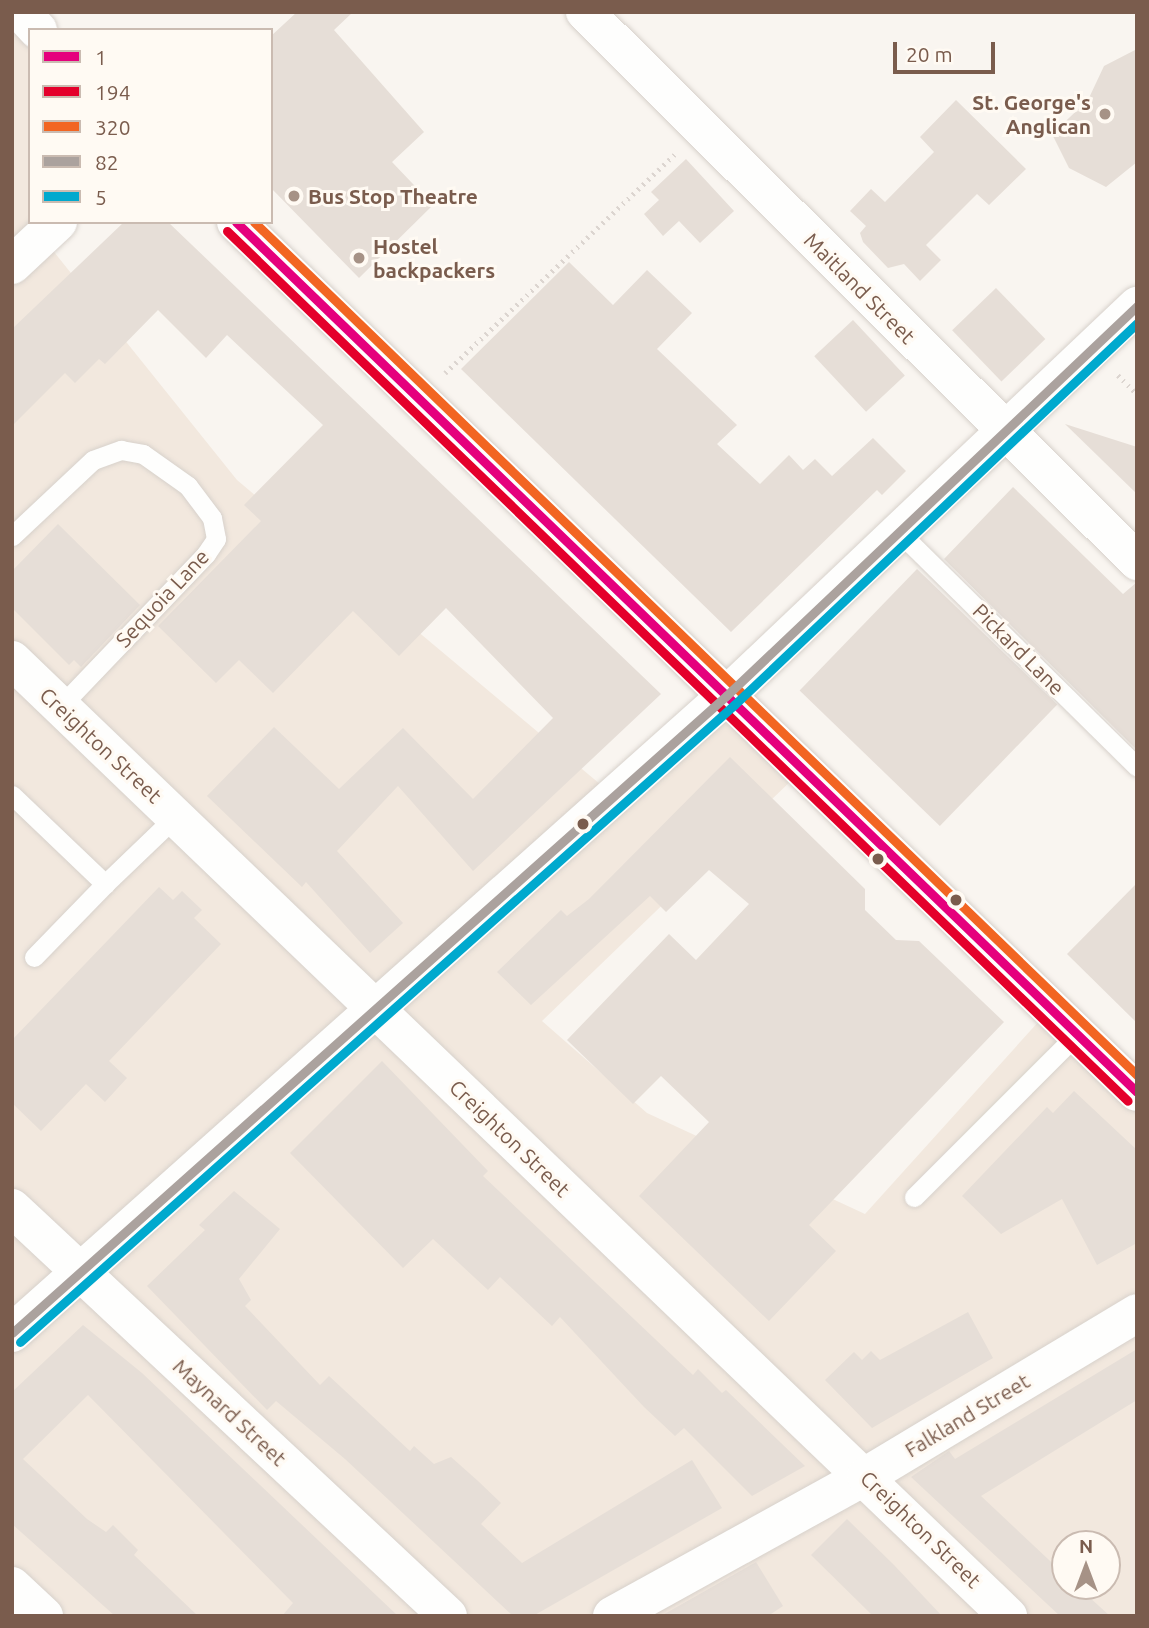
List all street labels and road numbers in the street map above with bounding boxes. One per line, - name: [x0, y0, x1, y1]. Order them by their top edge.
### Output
- street label: Maitland Street: [799, 227, 921, 349]
- street label: Sequoia Lane: [110, 544, 214, 652]
- street label: Pickard Lane: [968, 598, 1070, 700]
- street label: Creighton Street: [35, 682, 167, 808]
- street label: Creighton Street: [445, 1074, 575, 1202]
- street label: Maynard Street: [168, 1353, 292, 1471]
- street label: Falkland Street: [900, 1368, 1034, 1462]
- street label: Creighton Street: [856, 1465, 986, 1593]

